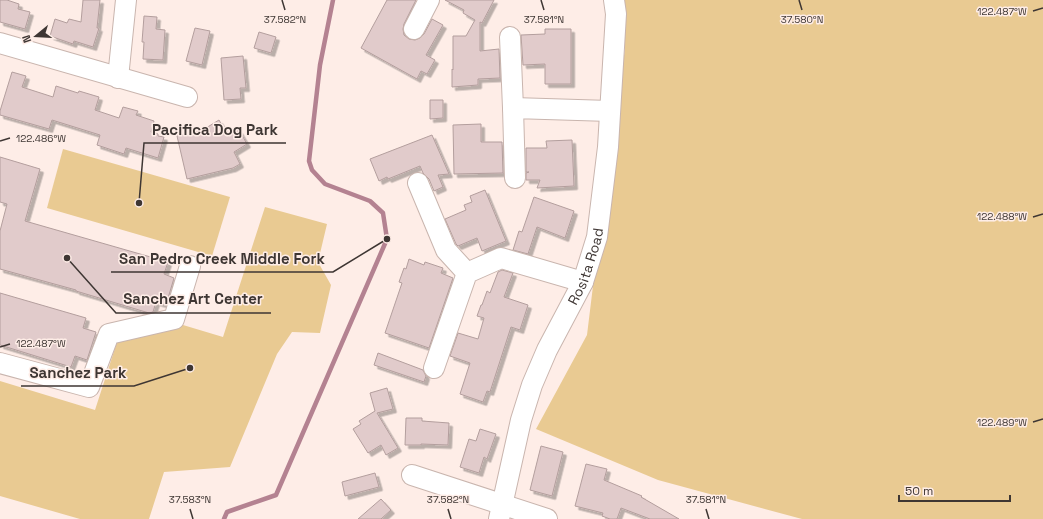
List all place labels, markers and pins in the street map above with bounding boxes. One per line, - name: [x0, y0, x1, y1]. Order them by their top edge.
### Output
- callout: Pacifica Dog Park: [144, 116, 286, 143]
- callout: San Pedro Creek Middle Fork: [111, 245, 333, 272]
- callout: Sanchez Art Center: [116, 286, 271, 313]
- callout: Sanchez Park: [21, 359, 134, 386]

